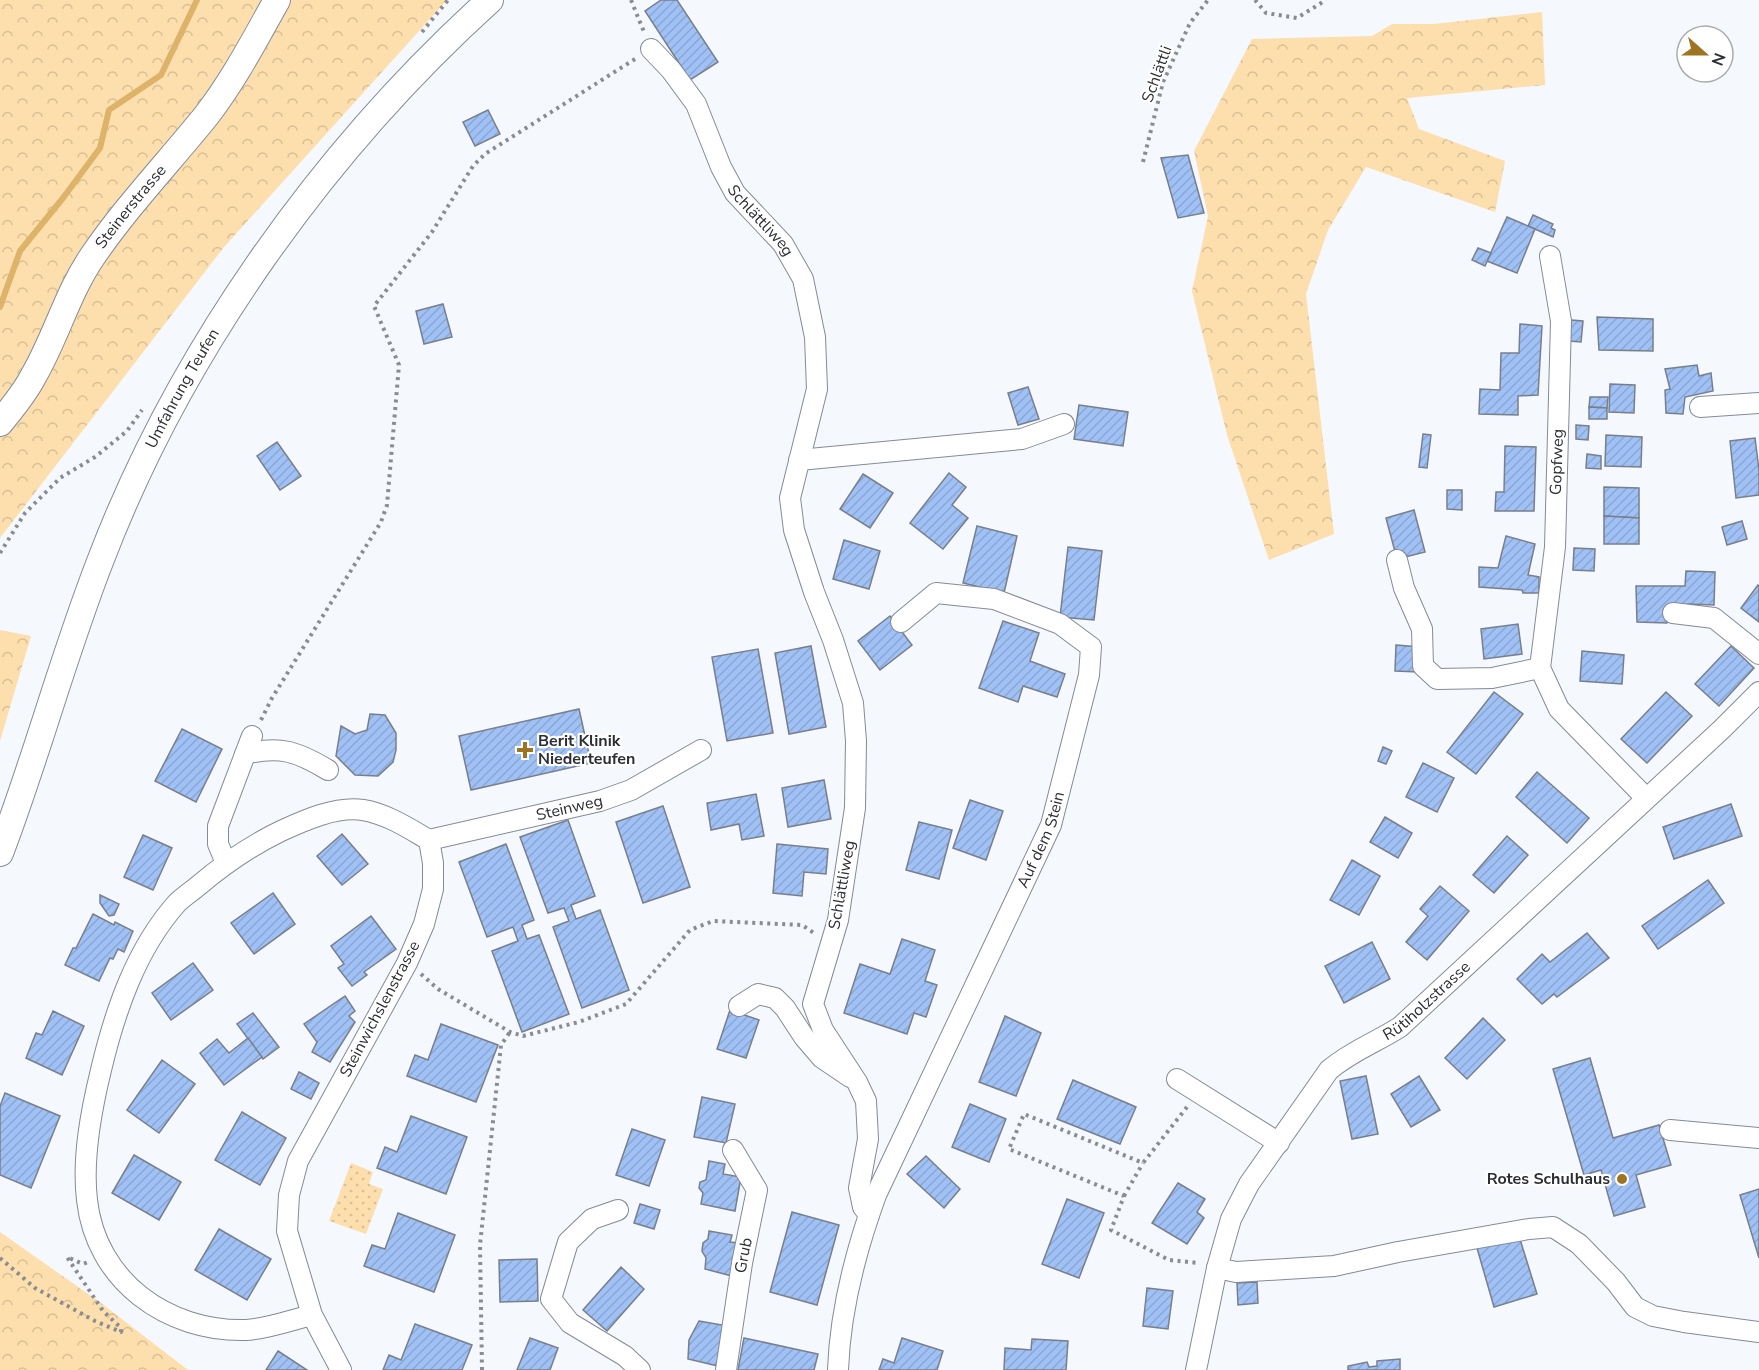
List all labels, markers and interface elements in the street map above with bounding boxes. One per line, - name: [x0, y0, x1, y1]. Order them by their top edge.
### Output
- north arrow: [1675, 24, 1735, 84]
- street label: Schlättli: [1137, 43, 1177, 105]
- text: N: [1706, 49, 1730, 69]
- street label: Steinerstrasse: [90, 160, 171, 253]
- street label: Schlättliweg: [722, 181, 799, 260]
- street label: Umfahrung Teufen: [140, 324, 225, 452]
- street label: Gopfweg: [1545, 429, 1569, 495]
- place label: Berit Klinik Niederteufen: [538, 730, 635, 770]
- marker: Berit Klinik Niederteufen: [516, 741, 534, 759]
- street label: Auf dem Stein: [1012, 789, 1070, 891]
- street label: Steinweg: [534, 790, 605, 826]
- street label: Schlättliweg: [823, 839, 861, 931]
- street label: Steinwichslenstrasse: [335, 937, 425, 1081]
- street label: Rütiholzstrasse: [1379, 956, 1475, 1046]
- place label: Rotes Schulhaus: [1487, 1168, 1610, 1190]
- marker: Rotes Schulhaus: [1615, 1172, 1629, 1186]
- street label: Grub: [730, 1236, 758, 1275]

